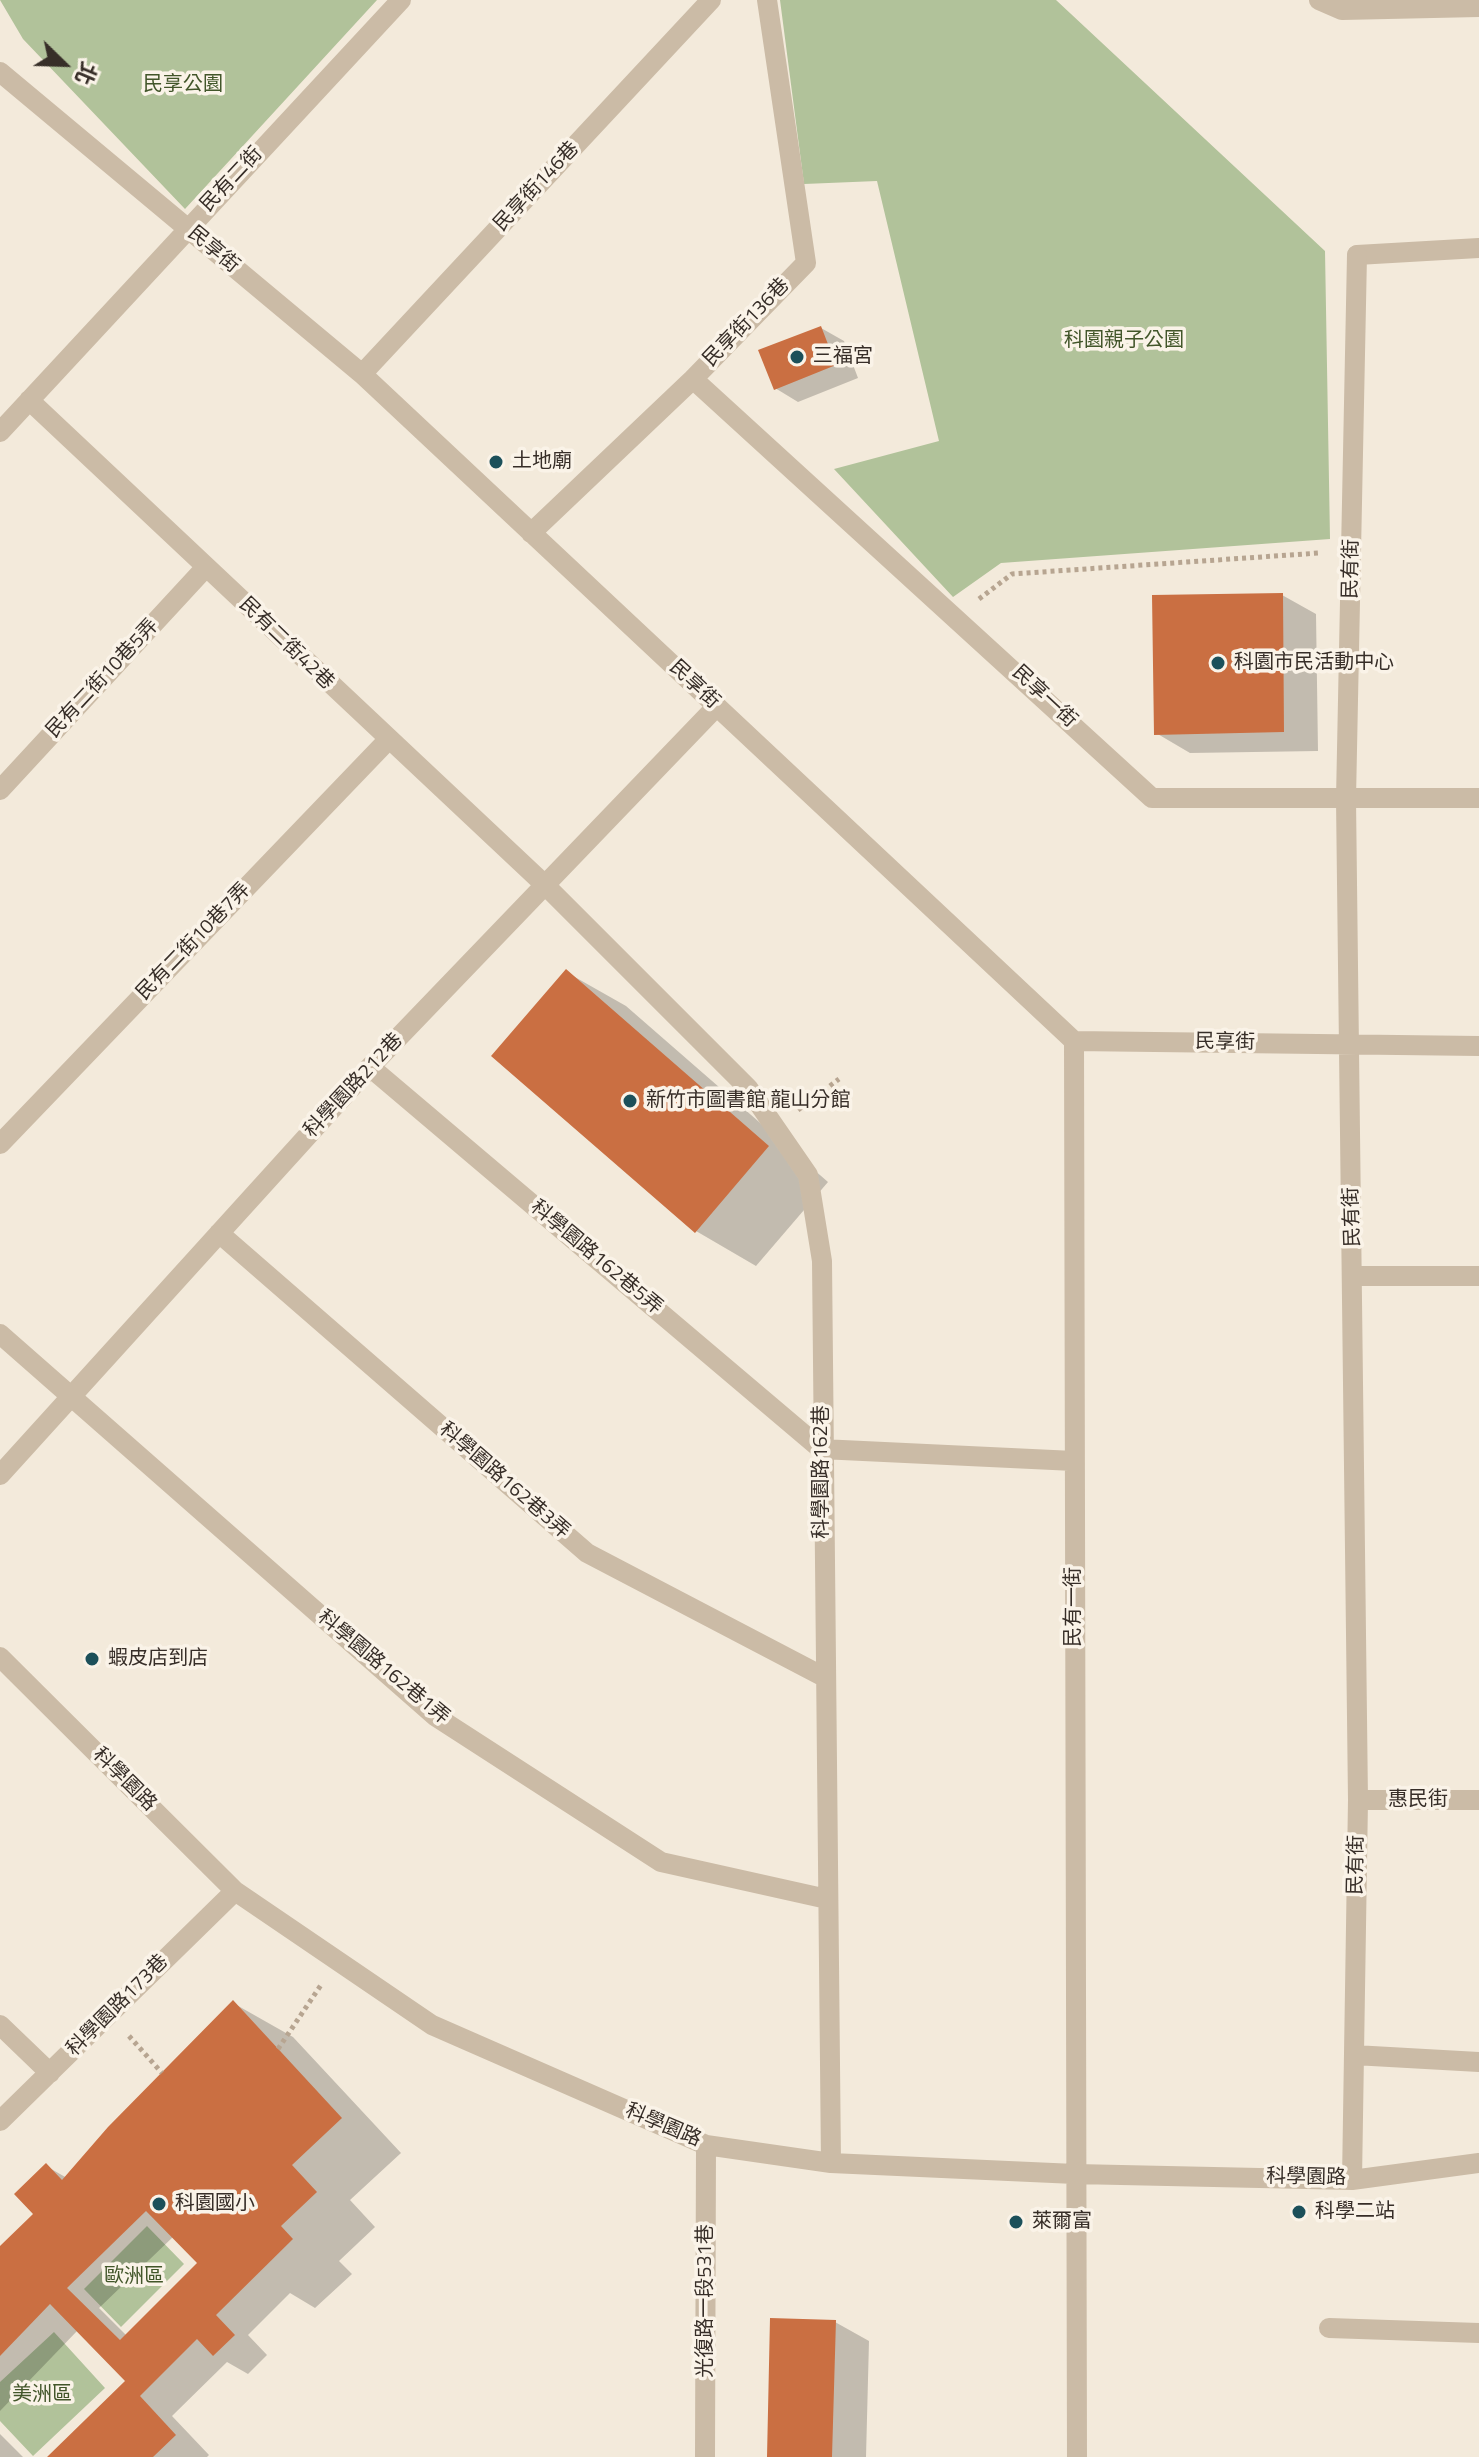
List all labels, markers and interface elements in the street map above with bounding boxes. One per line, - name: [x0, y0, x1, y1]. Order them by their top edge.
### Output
- north arrow: [24, 24, 104, 104]
- text: 北: [66, 57, 106, 90]
- park label: 民享公園: [143, 73, 223, 97]
- street label: 民享街146巷: [489, 137, 585, 237]
- street label: 民有二街: [196, 143, 268, 217]
- street label: 民享街: [182, 222, 244, 278]
- street label: 民享街136巷: [699, 274, 795, 372]
- park label: 科園親子公園: [1064, 329, 1184, 353]
- place label: 三福宮: [813, 345, 873, 369]
- marker: 三福宮: [788, 348, 806, 366]
- place label: 土地廟: [512, 450, 572, 474]
- marker: 土地廟: [487, 453, 505, 471]
- street label: 民有街: [1339, 539, 1365, 599]
- street label: 民有二街42巷: [234, 593, 338, 695]
- street label: 民有二街10巷5弄: [42, 615, 164, 743]
- place label: 科園市民活動中心: [1234, 651, 1394, 675]
- marker: 科園市民活動中心: [1209, 654, 1227, 672]
- street label: 民享街: [664, 656, 724, 714]
- street label: 民享一街: [1007, 661, 1081, 733]
- street label: 民有二街10巷7弄: [132, 878, 256, 1006]
- street label: 科學園路212巷: [300, 1029, 408, 1143]
- street label: 民享街: [1195, 1030, 1255, 1056]
- place label: 新竹市圖書館 龍山分館: [646, 1089, 850, 1113]
- marker: 新竹市圖書館 龍山分館: [621, 1092, 639, 1110]
- street label: 民有街: [1340, 1187, 1366, 1247]
- street label: 科學園路162巷5弄: [525, 1196, 667, 1320]
- street label: 科學園路162巷: [810, 1405, 834, 1539]
- street label: 科學園路162巷3弄: [434, 1418, 574, 1544]
- street label: 民有一街: [1062, 1567, 1086, 1647]
- street label: 科學園路162巷1弄: [312, 1606, 454, 1730]
- place label: 蝦皮店到店: [108, 1647, 208, 1671]
- marker: 蝦皮店到店: [83, 1650, 101, 1668]
- street label: 科學園路: [87, 1743, 161, 1817]
- street label: 惠民街: [1388, 1788, 1448, 1812]
- street label: 民有街: [1344, 1835, 1370, 1895]
- street label: 科學園路173巷: [62, 1950, 174, 2062]
- street label: 科學園路: [621, 2099, 705, 2153]
- street label: 科學園路: [1266, 2165, 1346, 2191]
- place label: 科園國小: [175, 2192, 255, 2216]
- marker: 科園國小: [150, 2195, 168, 2213]
- place label: 科學二站: [1315, 2200, 1395, 2224]
- marker: 科學二站: [1290, 2203, 1308, 2221]
- place label: 萊爾富: [1032, 2210, 1092, 2234]
- marker: 萊爾富: [1007, 2213, 1025, 2231]
- street label: 光復路一段531巷: [694, 2224, 718, 2378]
- park label: 歐洲區: [104, 2265, 164, 2289]
- park label: 美洲區: [12, 2383, 72, 2407]

